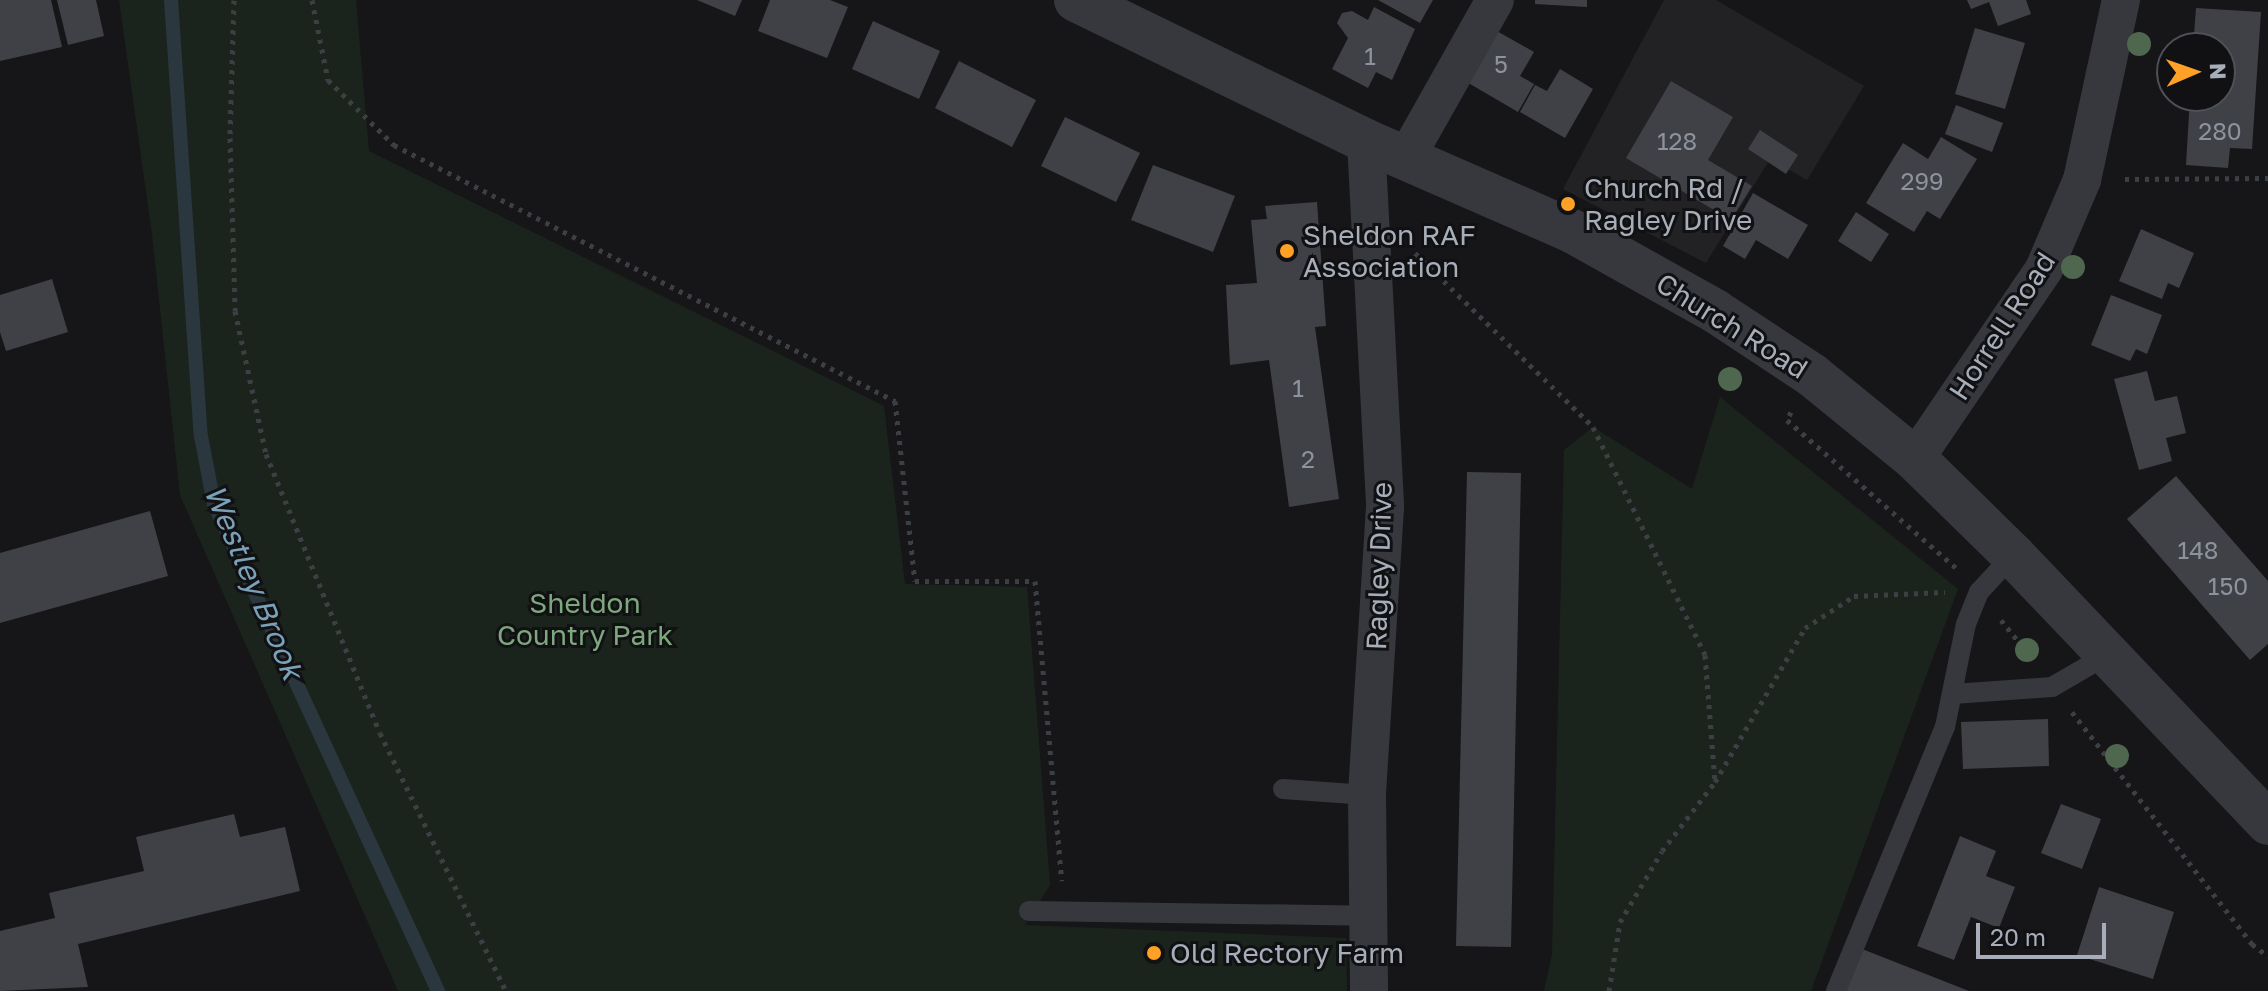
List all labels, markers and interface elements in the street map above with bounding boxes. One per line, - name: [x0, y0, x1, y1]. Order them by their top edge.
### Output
- north arrow: [2156, 32, 2236, 112]
- house number: 1: [1364, 42, 1376, 70]
- house number: 5: [1494, 50, 1508, 78]
- text: N: [2205, 62, 2232, 80]
- house number: 280: [2198, 117, 2242, 145]
- house number: 128: [1657, 127, 1697, 155]
- house number: 299: [1901, 167, 1943, 195]
- place label: Church Rd / Ragley Drive: [1584, 171, 1752, 237]
- marker: Church Rd / Ragley Drive: [1559, 195, 1577, 213]
- place label: Sheldon RAF Association: [1303, 218, 1476, 284]
- marker: Sheldon RAF Association: [1278, 242, 1296, 260]
- street label: Horrell Road: [1942, 246, 2062, 406]
- street label: Church Road: [1650, 266, 1814, 386]
- house number: 1: [1292, 374, 1304, 402]
- house number: 2: [1301, 445, 1315, 473]
- water label: Westley Brook: [197, 479, 311, 685]
- street label: Ragley Drive: [1359, 481, 1399, 651]
- house number: 148: [2178, 536, 2218, 564]
- house number: 150: [2208, 572, 2248, 600]
- park label: Sheldon Country Park: [497, 586, 673, 652]
- scale bar: [1980, 907, 2110, 957]
- text: 20 m: [1990, 922, 2046, 951]
- place label: Old Rectory Farm: [1170, 936, 1404, 970]
- marker: Old Rectory Farm: [1145, 944, 1163, 962]

